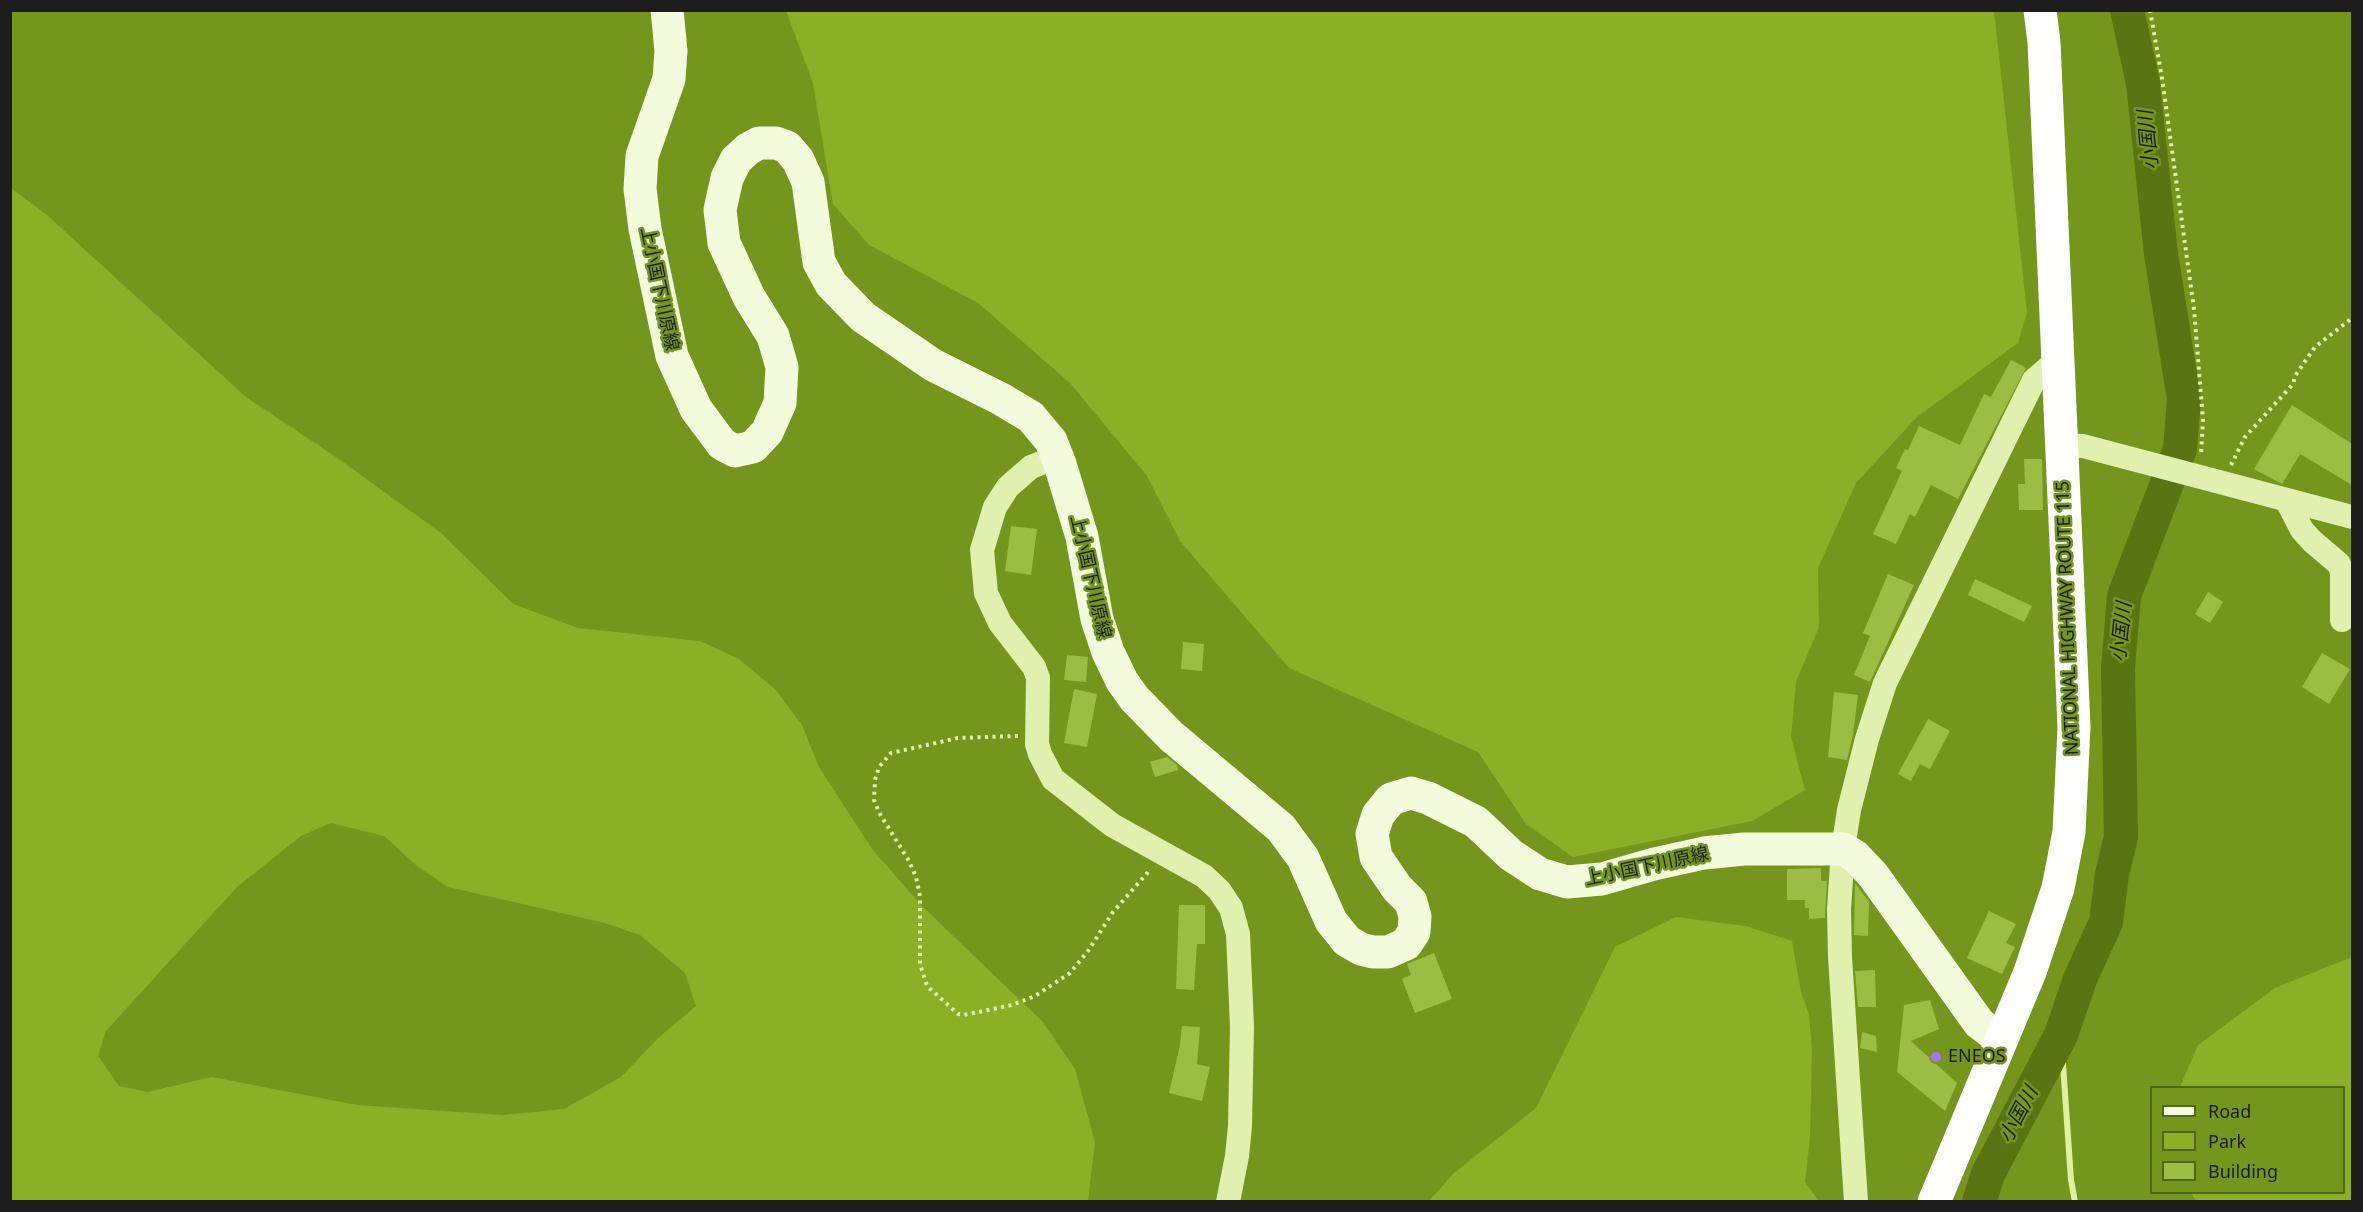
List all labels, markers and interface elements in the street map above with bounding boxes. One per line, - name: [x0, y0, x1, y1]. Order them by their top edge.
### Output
- water label: 小国川: [2134, 109, 2164, 171]
- street label: 上小国下川原線: [635, 225, 683, 353]
- street label: NATIONAL HIGHWAY ROUTE 115: [2052, 480, 2084, 756]
- street label: 上小国下川原線: [1065, 513, 1115, 641]
- water label: 小国川: [2107, 601, 2137, 663]
- street label: 上小国下川原線: [1583, 843, 1711, 891]
- place label: ENEOS: [1948, 1046, 2006, 1068]
- marker: ENEOS: [1929, 1050, 1943, 1064]
- water label: 小国川: [1994, 1083, 2044, 1147]
- legend: [2150, 1086, 2345, 1194]
- text: Road: [2208, 1099, 2251, 1123]
- text: Park: [2208, 1129, 2246, 1153]
- text: Building: [2208, 1159, 2278, 1183]

